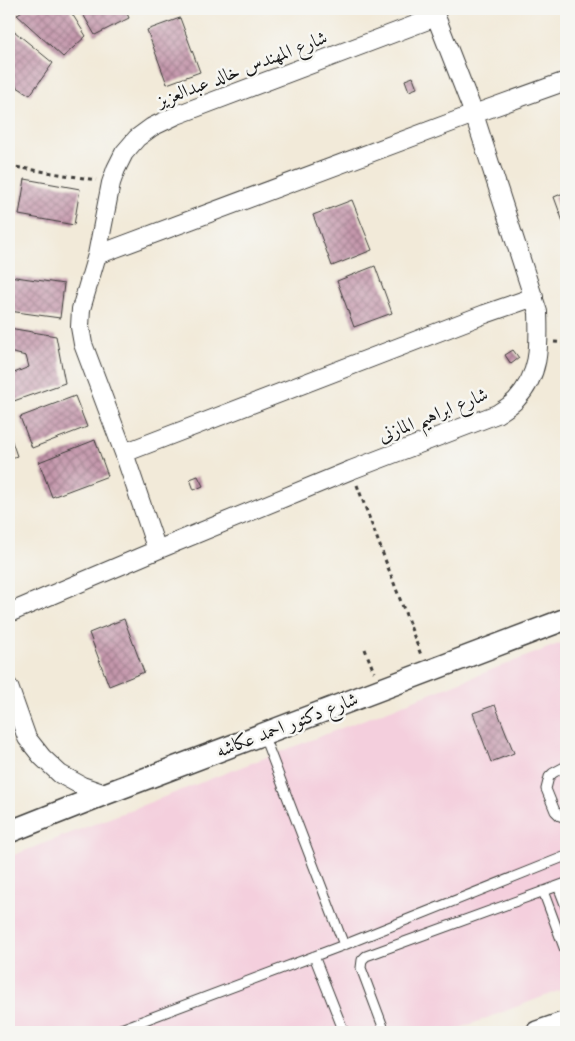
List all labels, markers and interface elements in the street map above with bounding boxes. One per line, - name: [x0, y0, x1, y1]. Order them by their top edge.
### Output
- street label: شارع المهندس خالد عبدالعزيز: [151, 24, 332, 116]
- street label: شارع ابراهيم المازنى: [374, 381, 494, 454]
- street label: شارع دكتور احمد عكاشه: [212, 686, 363, 766]

